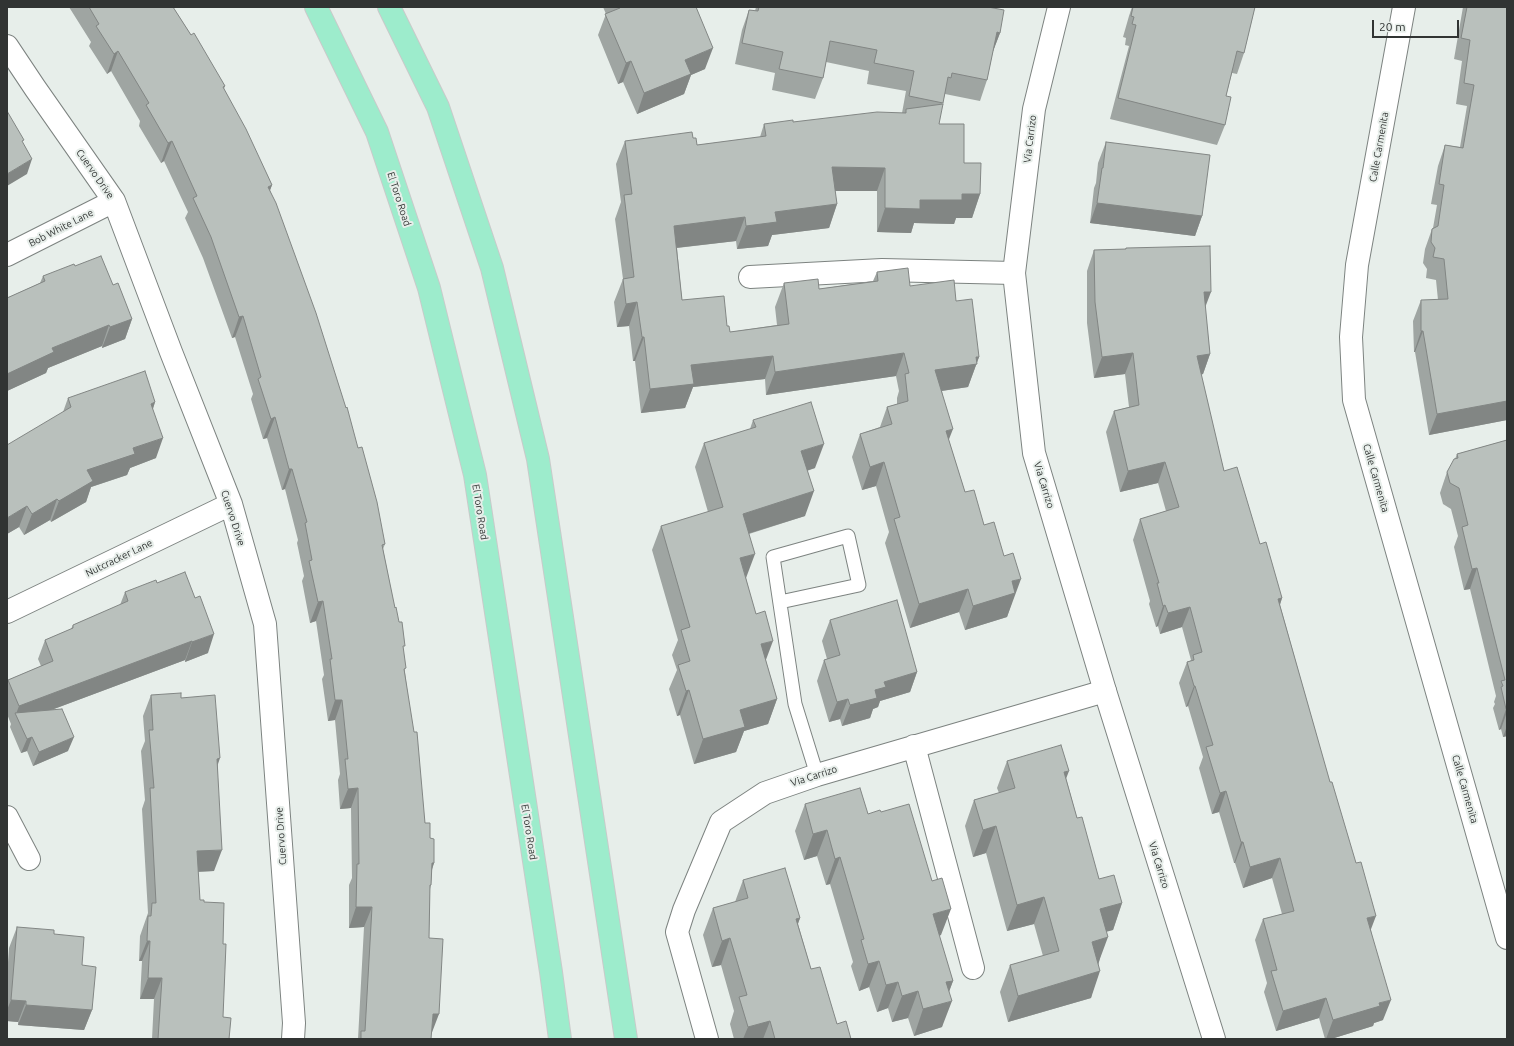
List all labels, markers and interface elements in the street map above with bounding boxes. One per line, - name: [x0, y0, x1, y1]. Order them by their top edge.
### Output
- scale bar: [1374, 12, 1461, 38]
- text: 20 m: [1379, 20, 1406, 33]
- street label: Calle Carmenita: [1367, 111, 1391, 183]
- street label: Via Carrizo: [1021, 114, 1039, 164]
- street label: Cuervo Drive: [73, 147, 117, 201]
- street label: El Toro Road: [385, 170, 413, 228]
- street label: Bob White Lane: [27, 207, 95, 249]
- street label: Calle Carmenita: [1360, 442, 1392, 514]
- street label: Via Carrizo: [1031, 460, 1057, 510]
- street label: El Toro Road: [470, 483, 490, 541]
- street label: Cuervo Drive: [218, 489, 248, 547]
- street label: Nutcracker Lane: [84, 537, 154, 579]
- street label: Calle Carmenita: [1449, 753, 1481, 825]
- street label: Via Carrizo: [789, 763, 839, 789]
- street label: El Toro Road: [519, 803, 539, 861]
- street label: Cuervo Drive: [273, 807, 289, 865]
- street label: Via Carrizo: [1146, 840, 1172, 890]

